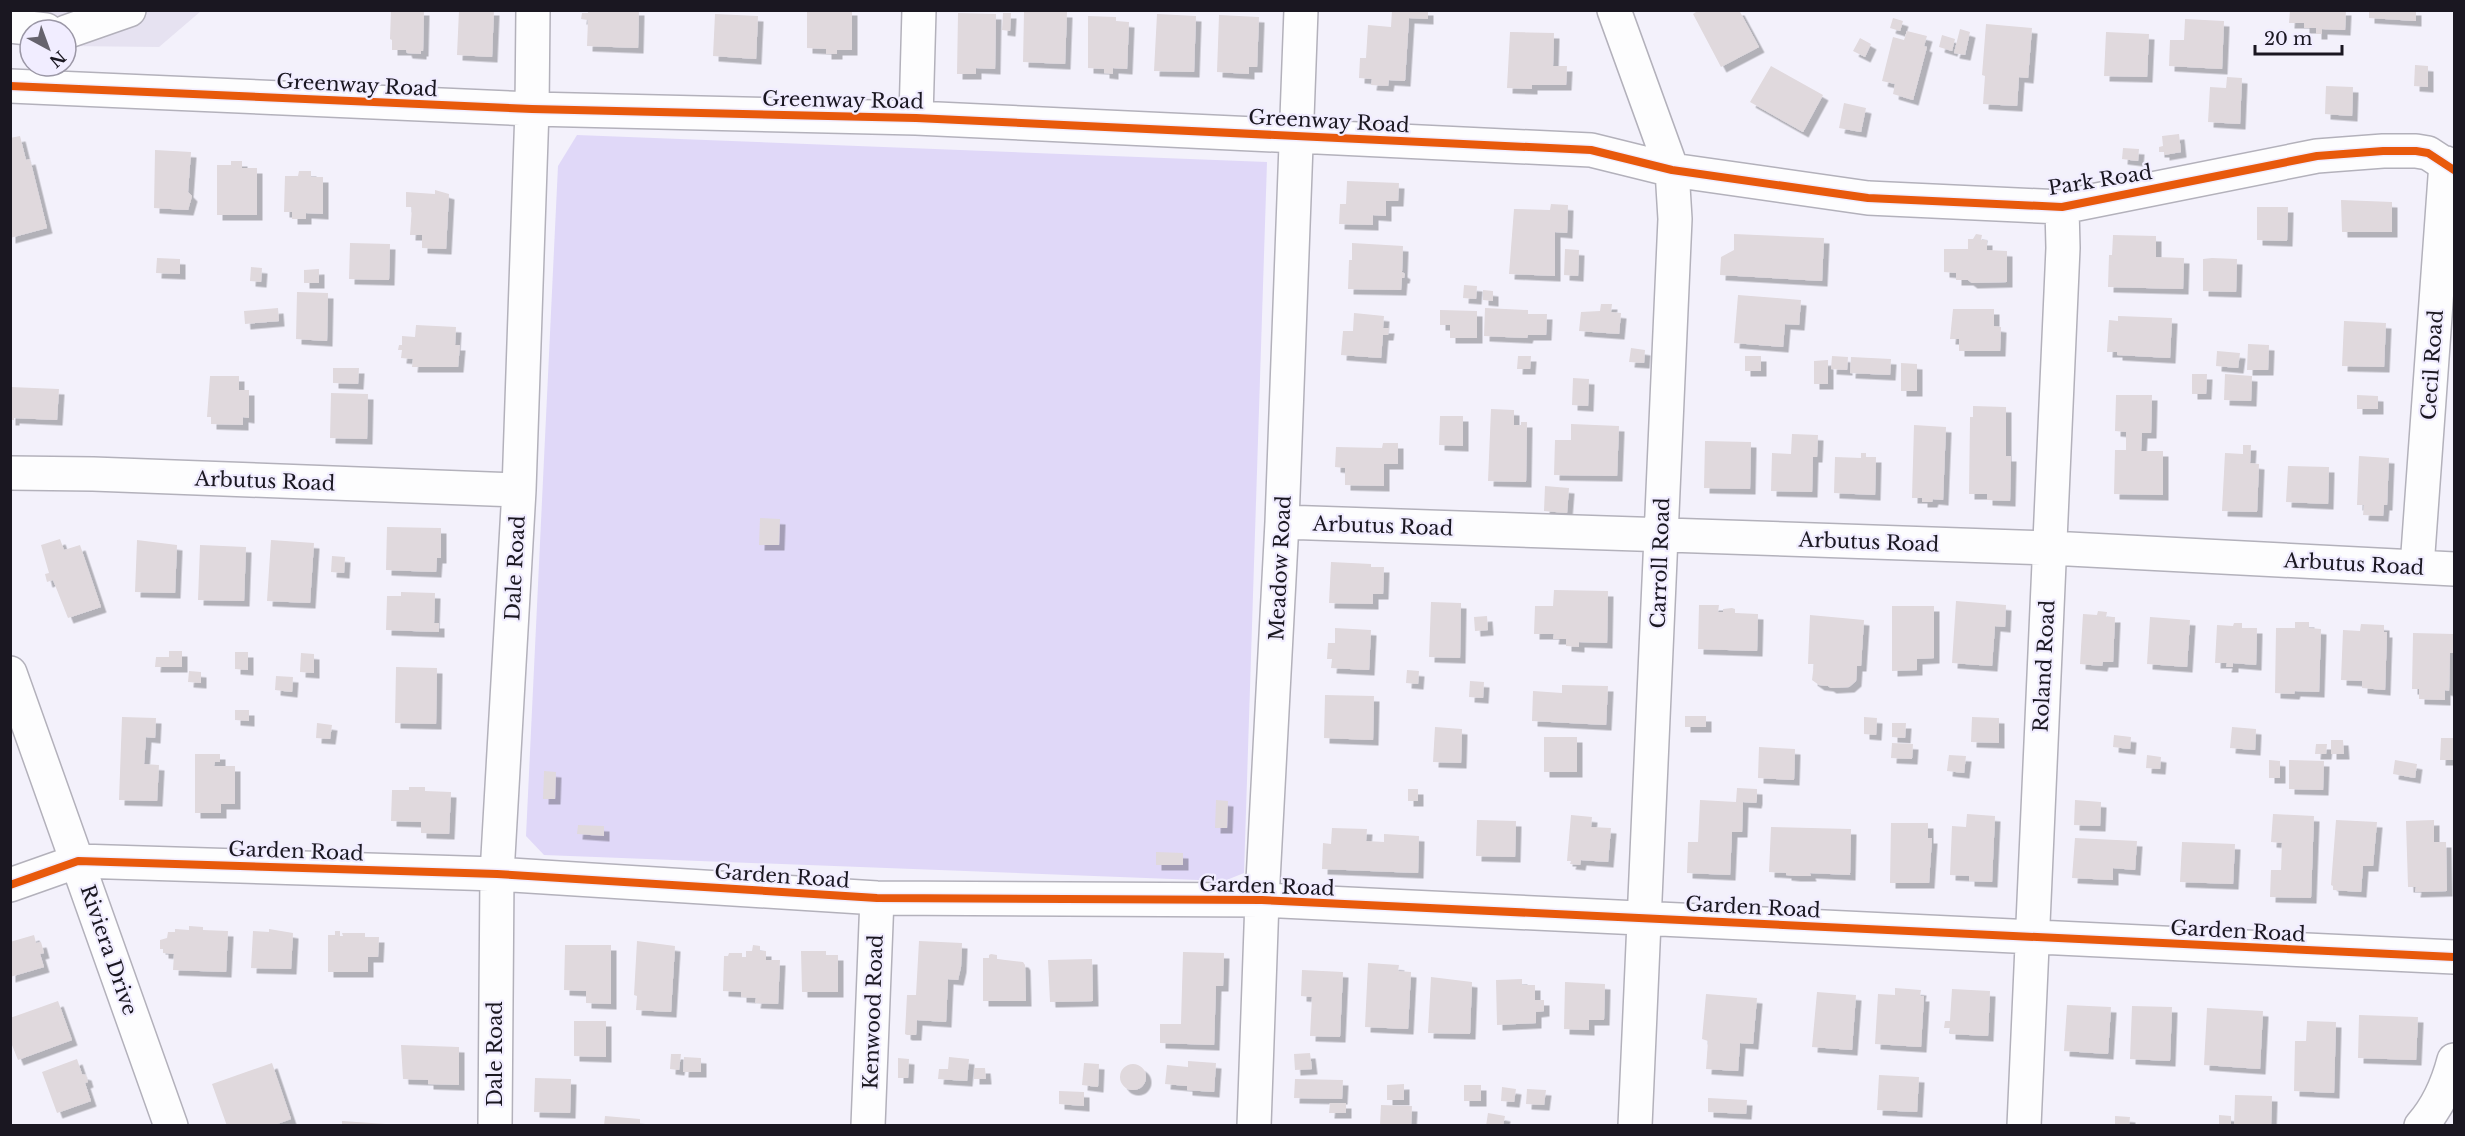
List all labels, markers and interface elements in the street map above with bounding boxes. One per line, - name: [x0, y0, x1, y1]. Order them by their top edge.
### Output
- north arrow: [18, 18, 78, 78]
- scale bar: [2255, 18, 2342, 56]
- text: 20 m: [2264, 28, 2312, 50]
- text: N: [46, 47, 70, 72]
- street label: Greenway Road: [276, 69, 438, 101]
- street label: Greenway Road: [762, 87, 924, 113]
- street label: Greenway Road: [1248, 105, 1410, 137]
- street label: Park Road: [2046, 160, 2154, 200]
- street label: Cecil Road: [2416, 309, 2448, 421]
- street label: Arbutus Road: [193, 467, 336, 495]
- street label: Meadow Road: [1264, 495, 1296, 641]
- street label: Carroll Road: [1646, 497, 1674, 629]
- street label: Arbutus Road: [1311, 512, 1454, 540]
- street label: Dale Road: [500, 515, 530, 621]
- street label: Arbutus Road: [1797, 528, 1940, 556]
- street label: Arbutus Road: [2282, 548, 2425, 580]
- street label: Roland Road: [2029, 599, 2059, 733]
- street label: Garden Road: [228, 837, 364, 865]
- street label: Garden Road: [714, 859, 850, 893]
- street label: Garden Road: [1199, 872, 1335, 900]
- street label: Riviera Drive: [75, 882, 143, 1018]
- street label: Garden Road: [1685, 891, 1821, 923]
- street label: Garden Road: [2170, 915, 2306, 947]
- street label: Kenwood Road: [858, 934, 888, 1090]
- street label: Dale Road: [483, 1001, 507, 1107]

